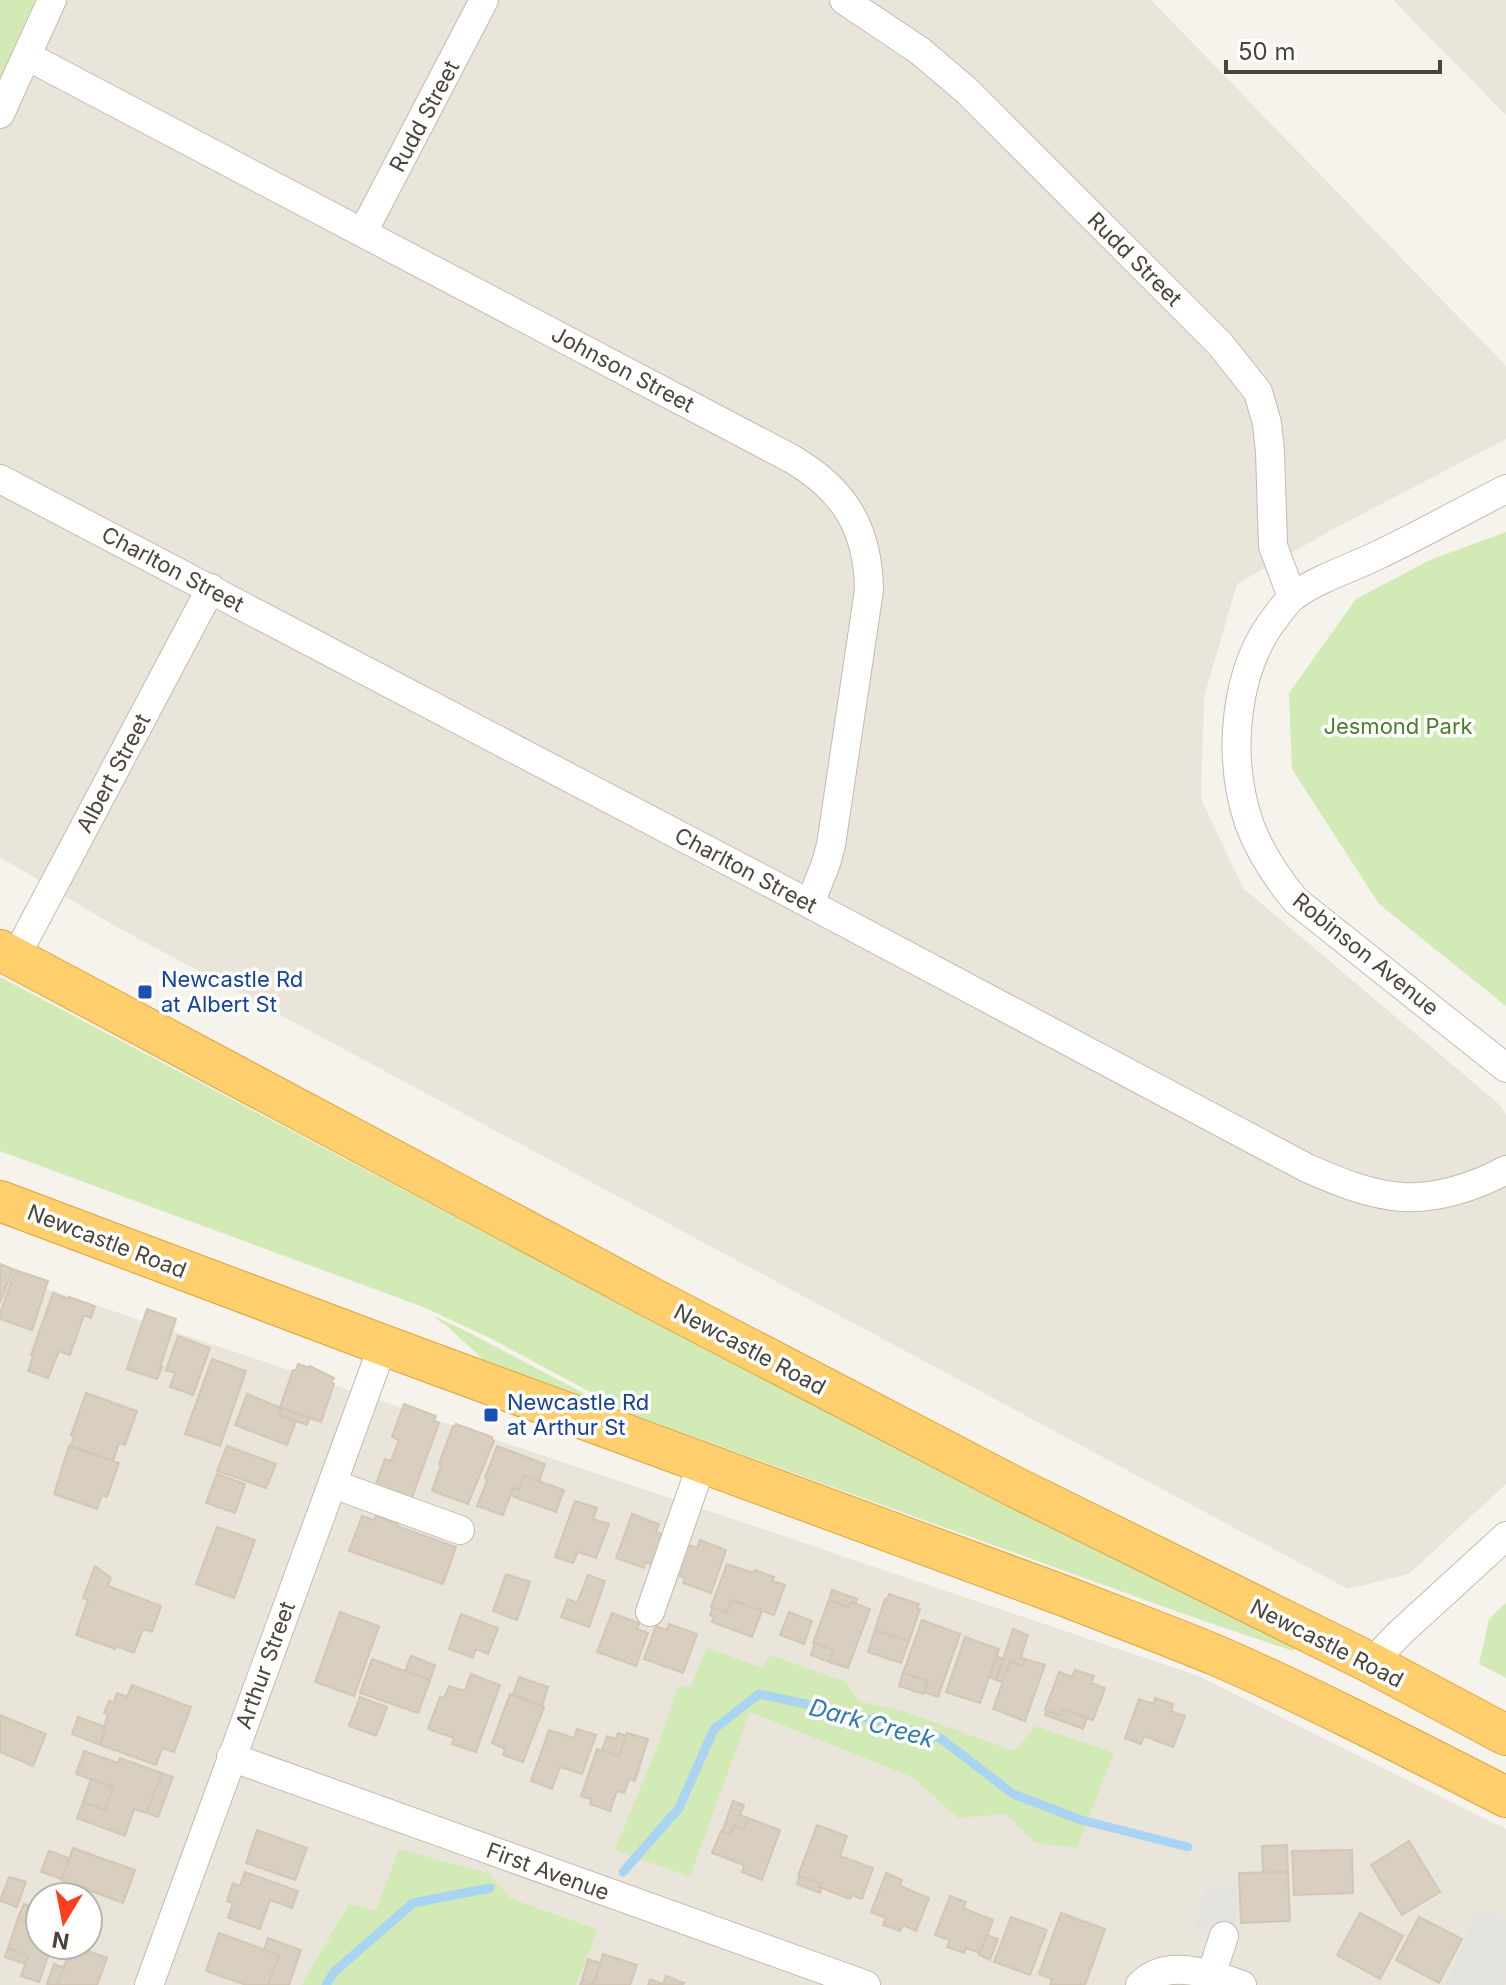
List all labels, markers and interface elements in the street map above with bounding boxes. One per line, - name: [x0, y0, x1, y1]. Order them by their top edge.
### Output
- scale bar: [1226, 24, 1440, 74]
- text: 50 m: [1238, 37, 1296, 66]
- street label: Rudd Street: [384, 56, 464, 176]
- street label: Rudd Street: [1083, 207, 1187, 311]
- street label: Johnson Street: [547, 320, 699, 418]
- street label: Charlton Street: [98, 521, 248, 617]
- street label: Albert Street: [71, 709, 155, 837]
- park label: Jesmond Park: [1323, 713, 1473, 739]
- street label: Charlton Street: [671, 822, 821, 918]
- street label: Robinson Avenue: [1288, 887, 1444, 1021]
- place label: Newcastle Rd at Albert St: [161, 966, 303, 1017]
- marker: Newcastle Rd at Albert St: [136, 983, 154, 1001]
- street label: Newcastle Road: [24, 1199, 190, 1283]
- street label: Newcastle Road: [670, 1298, 830, 1400]
- place label: Newcastle Rd at Arthur St: [507, 1389, 649, 1440]
- marker: Newcastle Rd at Arthur St: [482, 1406, 500, 1424]
- street label: Newcastle Road: [1246, 1593, 1408, 1693]
- street label: Arthur Street: [230, 1598, 300, 1732]
- water label: Dark Creek: [806, 1692, 939, 1754]
- street label: First Avenue: [483, 1837, 613, 1905]
- north arrow: [24, 1881, 104, 1961]
- text: N: [50, 1926, 71, 1955]

